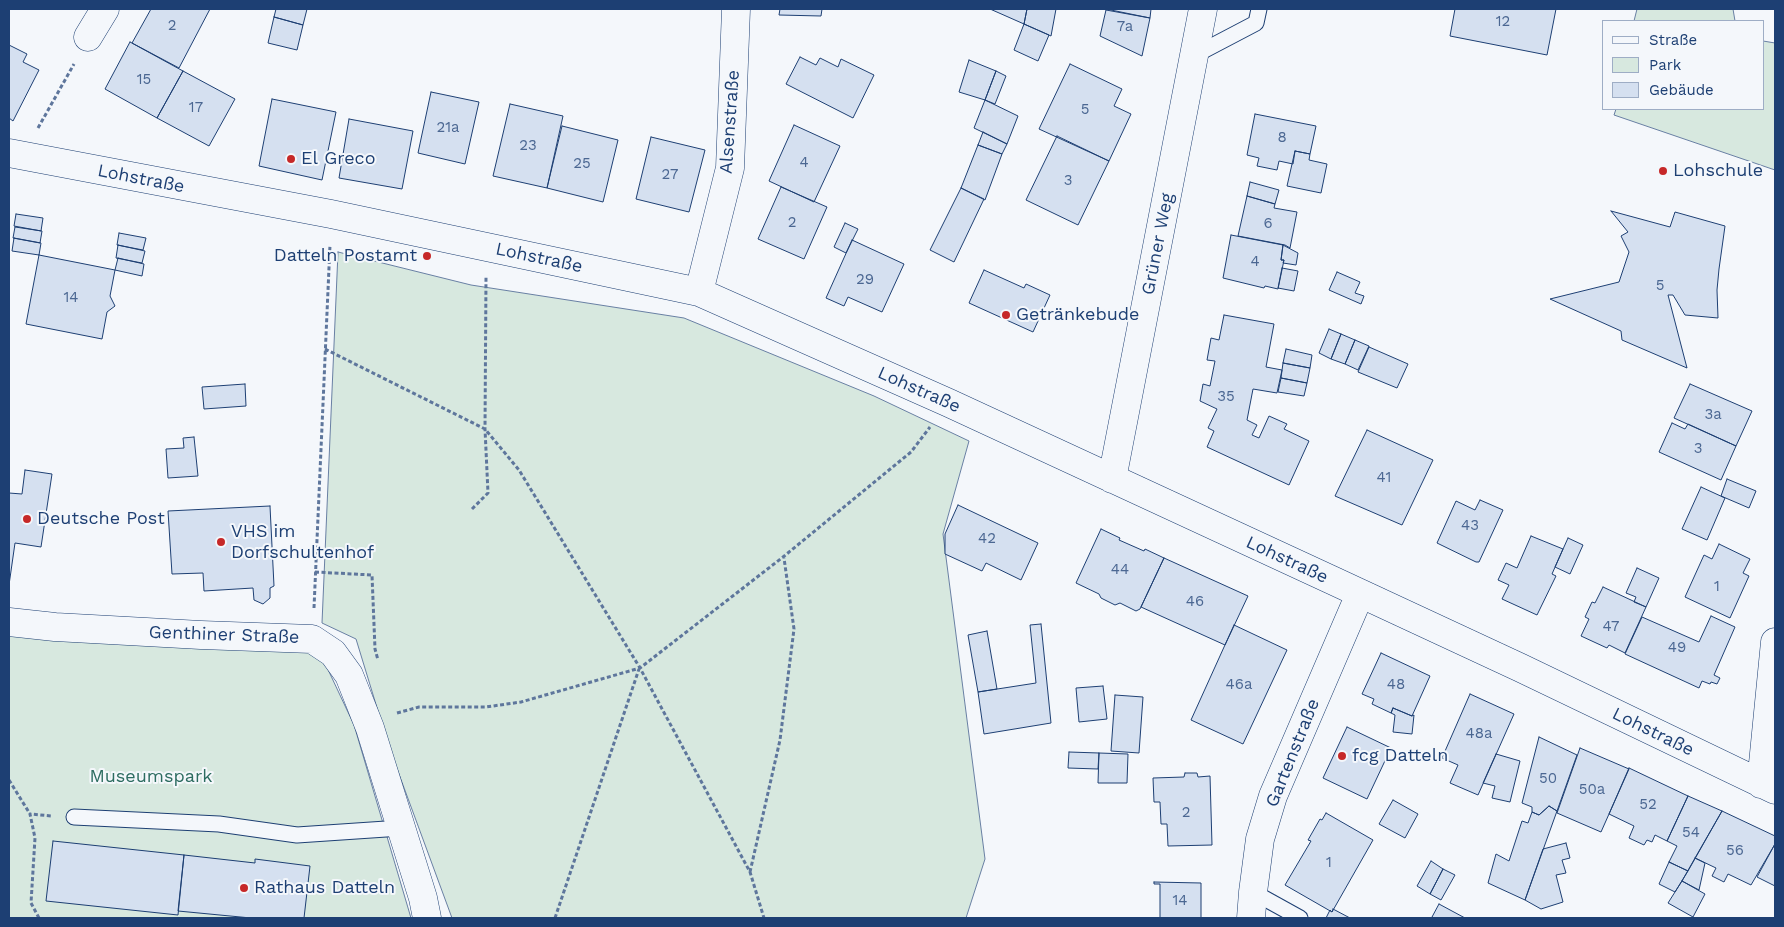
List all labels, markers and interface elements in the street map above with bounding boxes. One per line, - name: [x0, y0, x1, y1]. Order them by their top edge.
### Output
- house number: 12: [1496, 13, 1510, 31]
- house number: 2: [168, 17, 176, 35]
- house number: 7a: [1117, 18, 1133, 36]
- legend: [1602, 20, 1764, 110]
- text: Straße: [1649, 31, 1697, 49]
- text: Park: [1649, 56, 1681, 74]
- street label: Alsenstraße: [716, 69, 744, 175]
- house number: 15: [137, 71, 151, 89]
- text: Gebäude: [1649, 81, 1714, 99]
- house number: 17: [189, 99, 203, 117]
- house number: 5: [1081, 101, 1089, 119]
- house number: 21a: [436, 119, 460, 137]
- house number: 8: [1277, 129, 1287, 147]
- house number: 23: [519, 137, 537, 155]
- place label: El Greco: [301, 148, 375, 170]
- marker: El Greco: [285, 153, 297, 165]
- house number: 4: [799, 154, 809, 172]
- house number: 25: [573, 155, 591, 173]
- street label: Lohstraße: [96, 160, 186, 198]
- place label: Lohschule: [1673, 160, 1763, 182]
- marker: Lohschule: [1657, 165, 1669, 177]
- house number: 27: [662, 166, 678, 184]
- house number: 3: [1064, 172, 1072, 190]
- street label: Grüner Weg: [1138, 191, 1178, 297]
- house number: 2: [788, 214, 796, 232]
- house number: 6: [1263, 215, 1273, 233]
- street label: Lohstraße: [494, 238, 584, 278]
- place label: Datteln Postamt: [274, 245, 417, 267]
- marker: Datteln Postamt: [421, 250, 433, 262]
- house number: 4: [1250, 253, 1260, 271]
- house number: 29: [856, 271, 874, 289]
- house number: 5: [1656, 277, 1664, 295]
- house number: 14: [63, 289, 79, 307]
- place label: Getränkebude: [1016, 304, 1139, 326]
- marker: Getränkebude: [1000, 309, 1012, 321]
- street label: Lohstraße: [874, 362, 964, 418]
- house number: 35: [1217, 388, 1235, 406]
- house number: 3a: [1704, 406, 1722, 424]
- house number: 3: [1694, 440, 1702, 458]
- house number: 41: [1377, 469, 1391, 487]
- place label: Deutsche Post: [37, 508, 165, 530]
- marker: Deutsche Post: [21, 513, 33, 525]
- house number: 43: [1461, 517, 1479, 535]
- place label: VHS im Dorfschultenhof: [231, 521, 374, 564]
- house number: 42: [978, 530, 996, 548]
- street label: Lohstraße: [1242, 532, 1332, 588]
- marker: VHS im Dorfschultenhof: [215, 536, 227, 548]
- house number: 44: [1111, 561, 1129, 579]
- house number: 1: [1714, 578, 1720, 596]
- house number: 46: [1186, 593, 1204, 611]
- house number: 47: [1603, 618, 1619, 636]
- street label: Genthiner Straße: [148, 622, 300, 648]
- house number: 49: [1668, 639, 1686, 657]
- house number: 46a: [1226, 676, 1252, 694]
- house number: 48: [1387, 676, 1405, 694]
- street label: Gartenstraße: [1261, 696, 1325, 810]
- street label: Lohstraße: [1609, 703, 1697, 761]
- house number: 48a: [1466, 725, 1492, 743]
- place label: fcg Datteln: [1352, 745, 1448, 767]
- marker: fcg Datteln: [1336, 750, 1348, 762]
- park label: Museumspark: [90, 766, 212, 788]
- house number: 50: [1539, 770, 1557, 788]
- house number: 50a: [1579, 781, 1605, 799]
- house number: 52: [1639, 796, 1657, 814]
- house number: 2: [1182, 804, 1190, 822]
- house number: 54: [1682, 824, 1700, 842]
- house number: 56: [1726, 842, 1744, 860]
- house number: 1: [1326, 854, 1332, 872]
- place label: Rathaus Datteln: [254, 877, 395, 899]
- marker: Rathaus Datteln: [238, 882, 250, 894]
- house number: 14: [1172, 892, 1188, 910]

